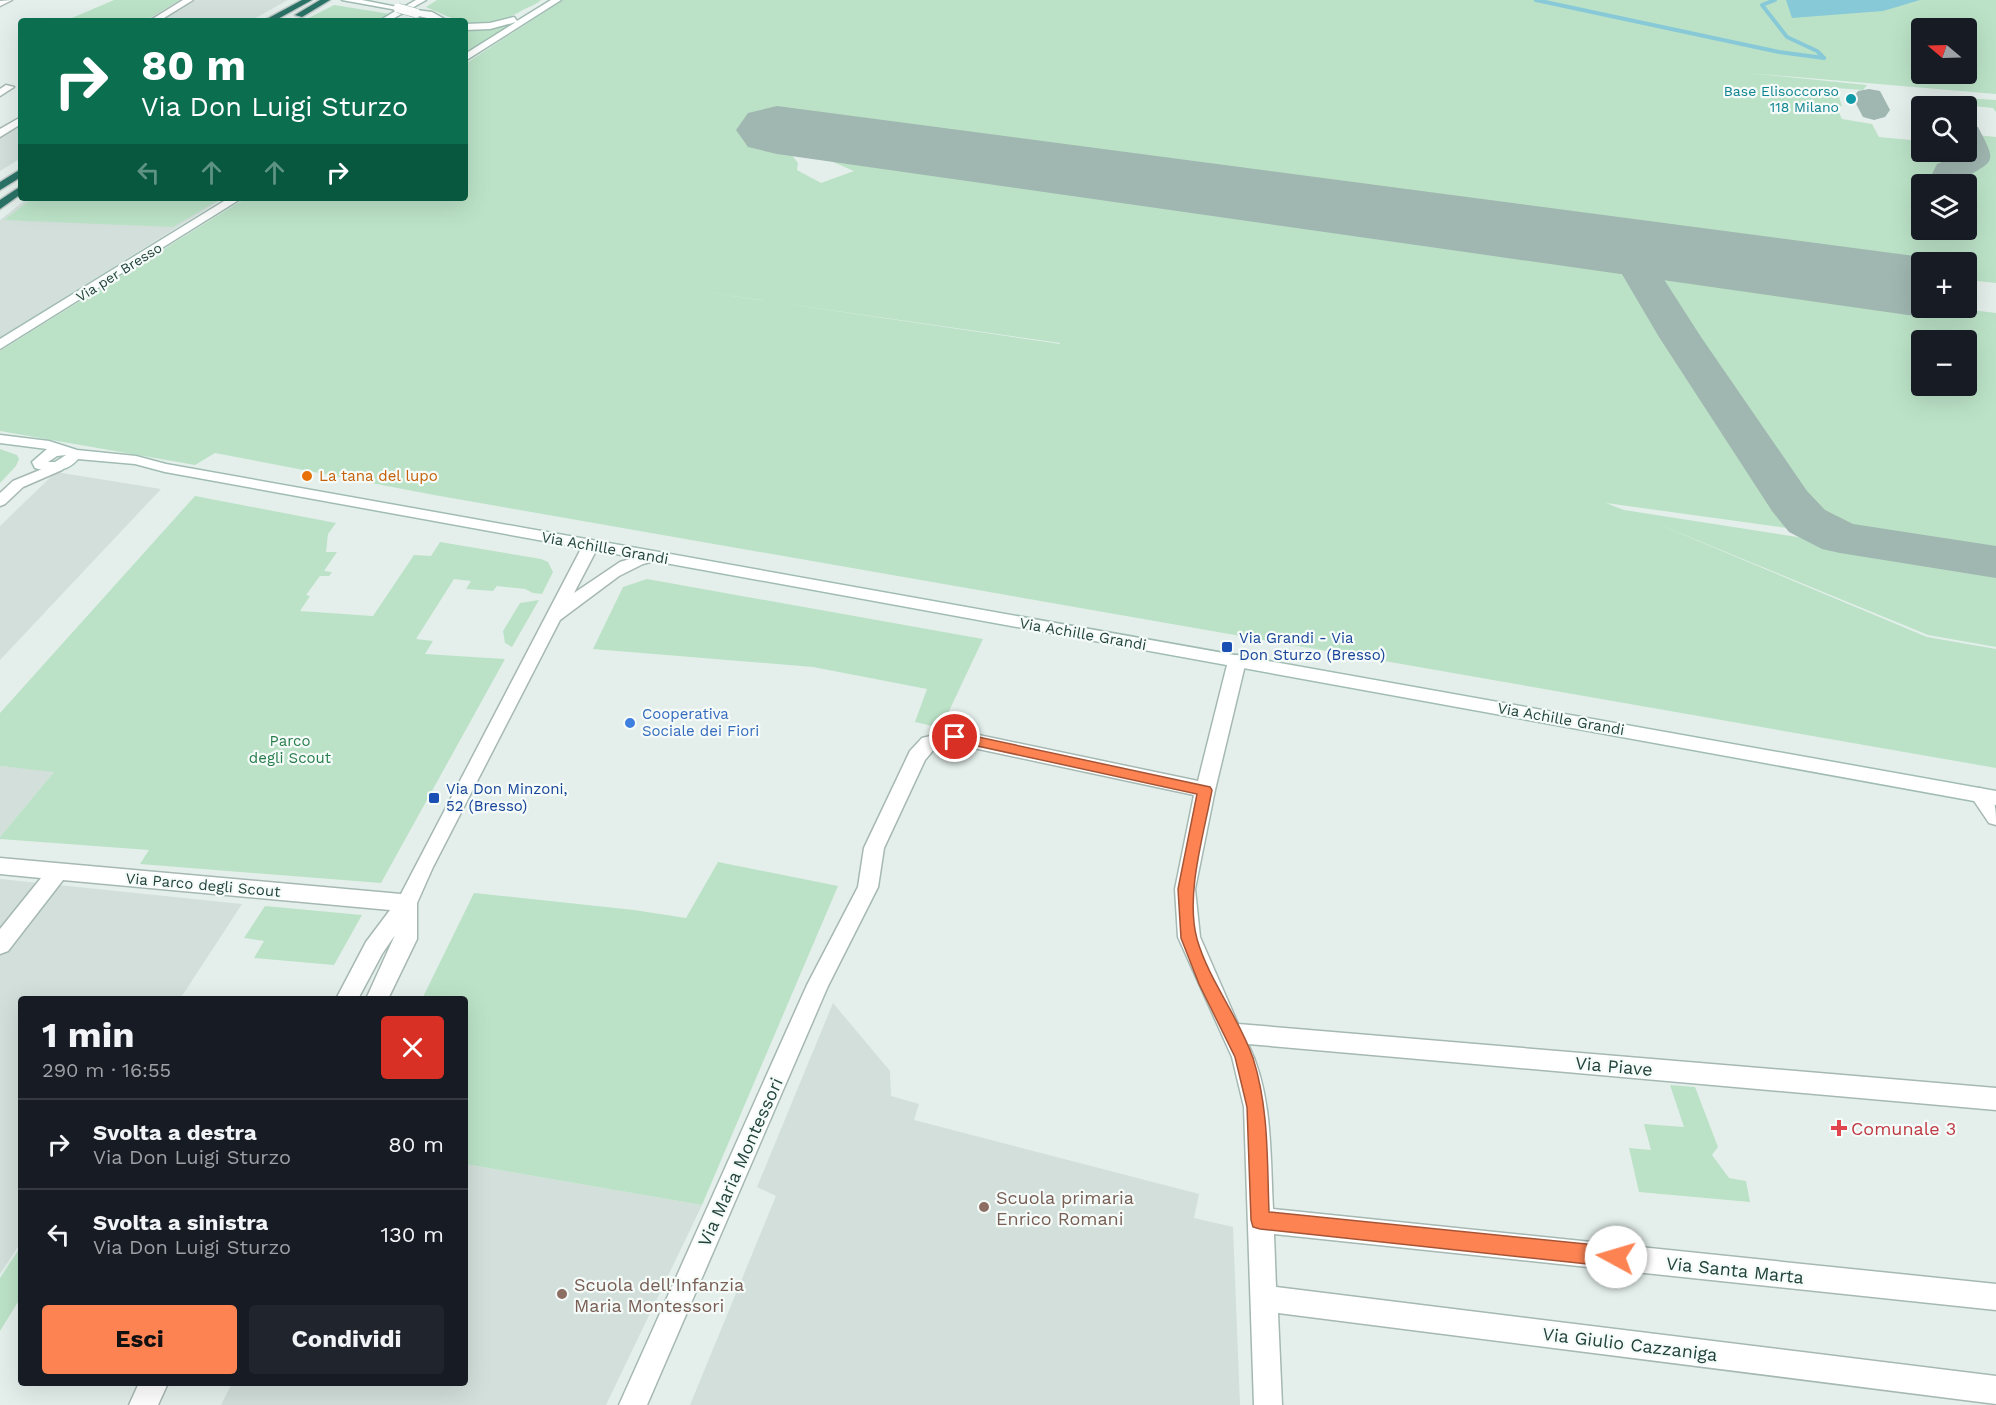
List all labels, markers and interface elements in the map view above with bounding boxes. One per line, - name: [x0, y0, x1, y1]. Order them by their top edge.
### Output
- north arrow: [1911, 18, 1977, 84]
- map controls: [1911, 18, 1977, 396]
- text: 80 m: [141, 41, 246, 90]
- icon: right: [42, 42, 120, 120]
- place label: Base Elisoccorso 118 Milano: [1724, 83, 1839, 115]
- text: Via Don Luigi Sturzo: [141, 91, 408, 123]
- marker: Base Elisoccorso 118 Milano: [1844, 92, 1858, 106]
- button: search: [1911, 96, 1977, 162]
- icon: left: [132, 156, 165, 189]
- icon: ahead: [195, 156, 228, 189]
- icon: ahead: [258, 156, 291, 189]
- icon: right: [321, 156, 354, 189]
- button: layers: [1911, 174, 1977, 240]
- street label: Via per Bresso: [73, 239, 165, 305]
- button: +: [1911, 252, 1977, 318]
- button: −: [1911, 330, 1977, 396]
- place label: La tana del lupo: [319, 467, 438, 485]
- marker: La tana del lupo: [300, 469, 314, 483]
- street label: Via Achille Grandi: [540, 528, 670, 568]
- street label: Via Achille Grandi: [1018, 614, 1148, 654]
- place label: Via Grandi - Via Don Sturzo (Bresso): [1239, 629, 1385, 664]
- marker: Via Grandi - Via Don Sturzo (Bresso): [1220, 640, 1234, 654]
- street label: Via Achille Grandi: [1496, 699, 1626, 739]
- place label: Cooperativa Sociale dei Fiori: [642, 705, 759, 740]
- pin: [929, 711, 980, 762]
- marker: Cooperativa Sociale dei Fiori: [623, 716, 637, 730]
- icon: arrive: [938, 720, 971, 753]
- park label: Parco degli Scout: [249, 732, 332, 767]
- place label: Via Don Minzoni, 52 (Bresso): [446, 780, 567, 815]
- marker: Via Don Minzoni, 52 (Bresso): [427, 791, 441, 805]
- street label: Via Parco degli Scout: [125, 869, 282, 901]
- text: 1 min: [42, 1014, 134, 1056]
- button: close: [381, 1016, 444, 1079]
- street label: Via Piave: [1574, 1052, 1654, 1080]
- text: 290 m · 16:55: [42, 1058, 171, 1082]
- street label: Via Maria Montessori: [693, 1074, 787, 1250]
- place label: Comunale 3: [1851, 1118, 1956, 1139]
- text: Svolta a destra: [93, 1120, 257, 1145]
- marker: Comunale 3: [1832, 1121, 1846, 1135]
- icon: right: [42, 1128, 75, 1161]
- text: 80 m: [388, 1132, 444, 1157]
- text: Via Don Luigi Sturzo: [93, 1145, 291, 1169]
- place label: Scuola primaria Enrico Romani: [996, 1187, 1134, 1229]
- marker: Scuola primaria Enrico Romani: [977, 1200, 991, 1214]
- text: Svolta a sinistra: [93, 1210, 268, 1235]
- icon: left: [42, 1218, 75, 1251]
- text: 130 m: [380, 1222, 444, 1247]
- position arrow: [1584, 1225, 1648, 1289]
- text: Via Don Luigi Sturzo: [93, 1235, 291, 1259]
- street label: Via Santa Marta: [1665, 1252, 1805, 1288]
- place label: Scuola dell'Infanzia Maria Montessori: [574, 1274, 744, 1316]
- marker: Scuola dell'Infanzia Maria Montessori: [555, 1287, 569, 1301]
- button: Esci: [42, 1305, 237, 1374]
- button: Condividi: [249, 1305, 444, 1374]
- street label: Via Giulio Cazzaniga: [1541, 1323, 1719, 1365]

